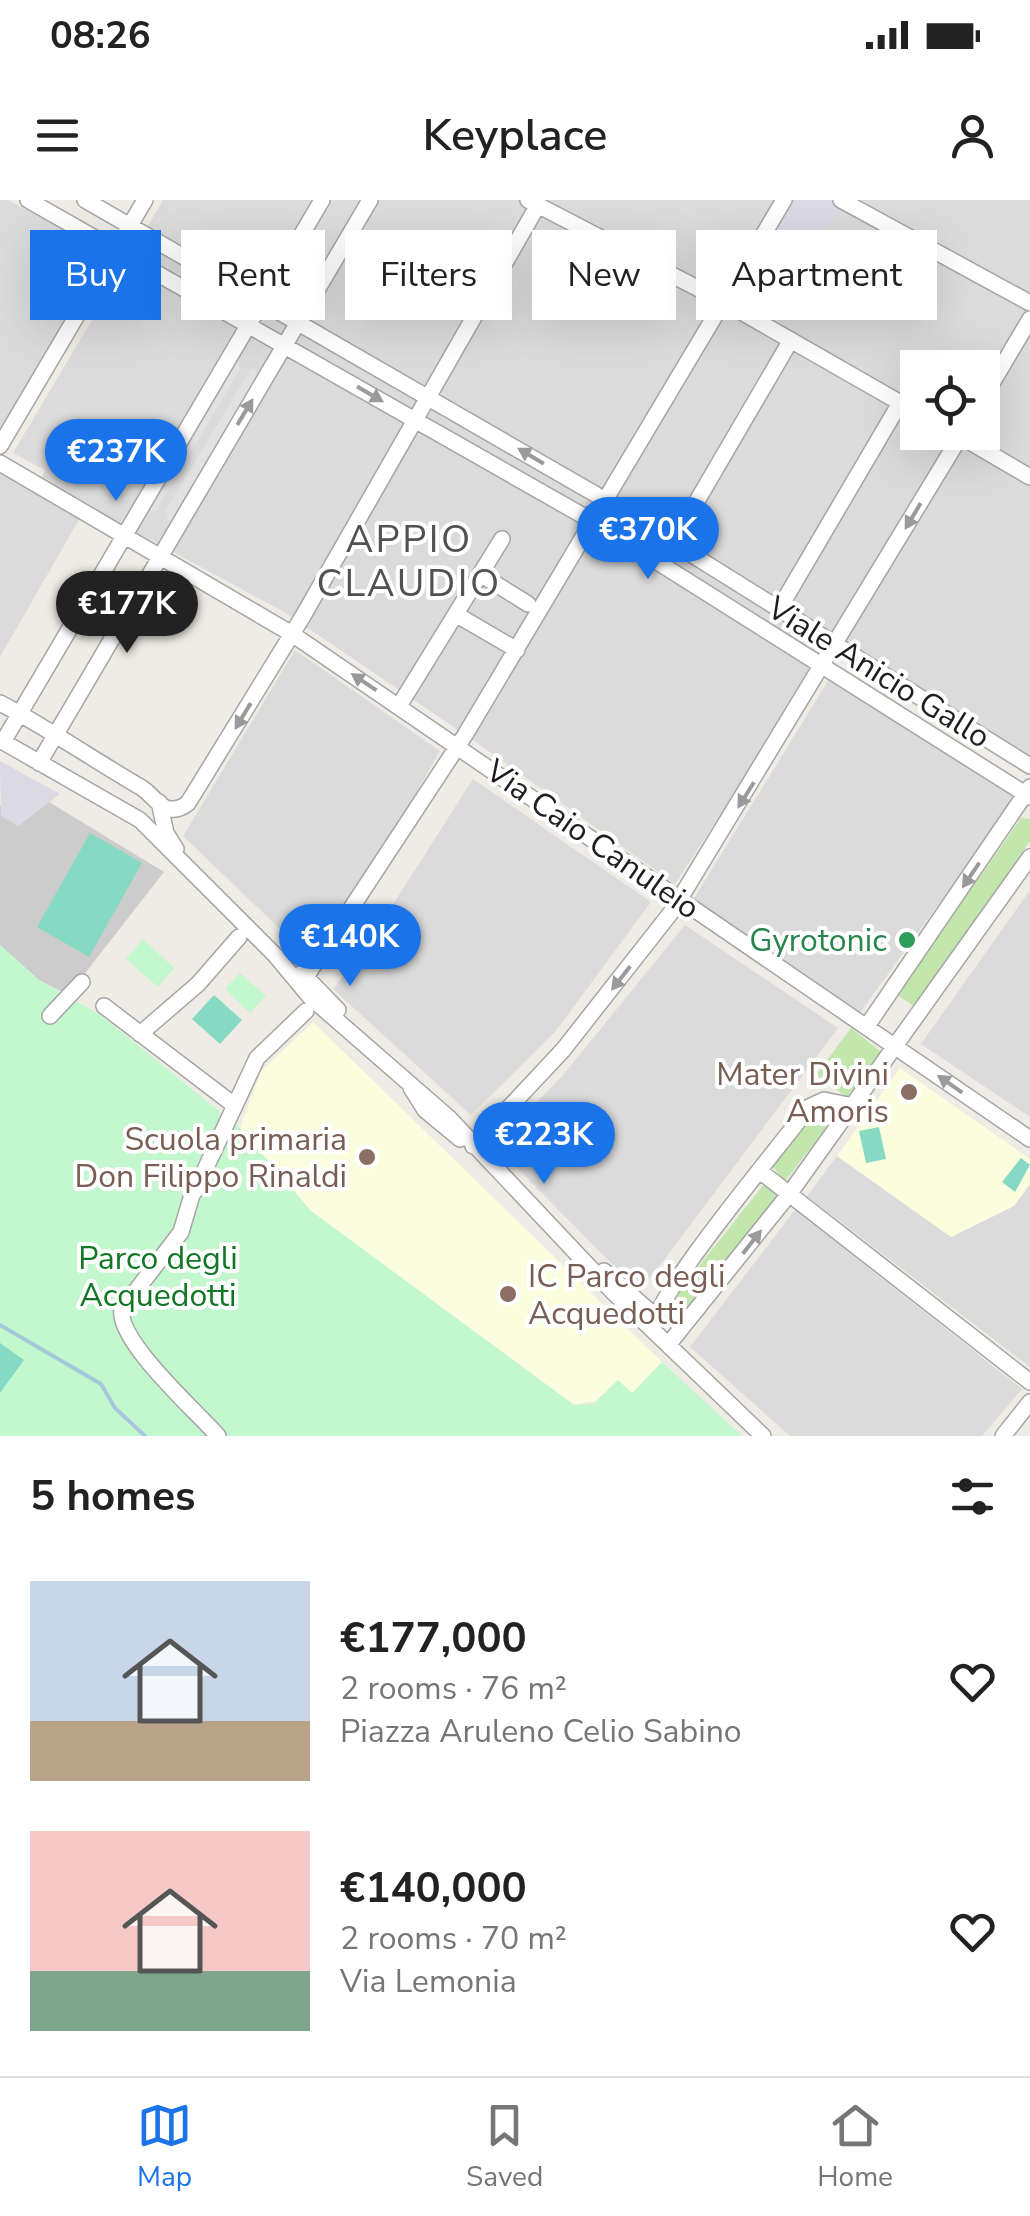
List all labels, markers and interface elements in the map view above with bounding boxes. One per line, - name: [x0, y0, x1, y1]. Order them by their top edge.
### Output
- text: 08:26: [50, 10, 151, 61]
- text: Keyplace: [423, 105, 607, 166]
- icon: menu: [30, 108, 85, 163]
- icon: person: [945, 108, 1000, 163]
- chip: Buy: [30, 230, 161, 320]
- chip: Rent: [181, 230, 325, 320]
- chip: Filters: [345, 230, 512, 320]
- chip: New: [532, 230, 676, 320]
- chip: Apartment: [696, 230, 937, 320]
- map controls: [900, 350, 1000, 450]
- button: locate: [900, 350, 1000, 450]
- one-way arrow: [356, 385, 384, 402]
- one-way arrow: [236, 398, 253, 426]
- pin: €237K: [46, 419, 186, 504]
- text: €237K: [67, 430, 165, 473]
- one-way arrow: [517, 448, 545, 466]
- pin: €370K: [578, 497, 718, 582]
- one-way arrow: [905, 502, 922, 530]
- text: €370K: [599, 508, 697, 551]
- district label: APPIO CLAUDIO: [316, 514, 502, 609]
- pin: €177K: [57, 571, 197, 656]
- text: €177K: [78, 582, 176, 625]
- street label: Viale Anicio Gallo: [758, 586, 998, 758]
- one-way arrow: [351, 674, 378, 692]
- one-way arrow: [234, 702, 252, 730]
- street label: Via Caio Canuleio: [476, 749, 708, 929]
- one-way arrow: [737, 781, 755, 809]
- one-way arrow: [962, 861, 981, 888]
- pin: €140K: [280, 904, 420, 989]
- text: €140K: [301, 915, 399, 958]
- place label: Gyrotonic: [749, 919, 887, 962]
- marker: Gyrotonic: [896, 929, 918, 951]
- one-way arrow: [611, 965, 632, 991]
- place label: Mater Divini Amoris: [716, 1053, 889, 1133]
- one-way arrow: [937, 1075, 963, 1094]
- marker: Mater Divini Amoris: [898, 1081, 920, 1103]
- pin: €223K: [474, 1102, 614, 1187]
- text: €223K: [495, 1113, 593, 1156]
- place label: Scuola primaria Don Filippo Rinaldi: [75, 1118, 347, 1198]
- marker: Scuola primaria Don Filippo Rinaldi: [356, 1146, 378, 1168]
- one-way arrow: [741, 1229, 762, 1255]
- park label: Parco degli Acquedotti: [78, 1237, 238, 1317]
- place label: IC Parco degli Acquedotti: [528, 1255, 726, 1335]
- marker: IC Parco degli Acquedotti: [497, 1283, 519, 1305]
- text: 5 homes: [30, 1468, 195, 1525]
- icon: filters: [945, 1469, 1000, 1524]
- text: €177,000: [340, 1610, 527, 1667]
- icon: home: [110, 1621, 230, 1741]
- icon: heart: [945, 1654, 1000, 1709]
- text: 2 rooms · 76 m²: [340, 1667, 567, 1710]
- text: Piazza Aruleno Celio Sabino: [340, 1710, 742, 1753]
- text: €140,000: [340, 1860, 527, 1917]
- icon: home: [110, 1871, 230, 1991]
- icon: heart: [945, 1904, 1000, 1959]
- text: 2 rooms · 70 m²: [340, 1917, 567, 1960]
- text: Via Lemonia: [340, 1960, 517, 2003]
- tab: Map: [137, 2098, 192, 2196]
- tab: Saved: [466, 2098, 543, 2196]
- tab: Home: [817, 2098, 893, 2196]

